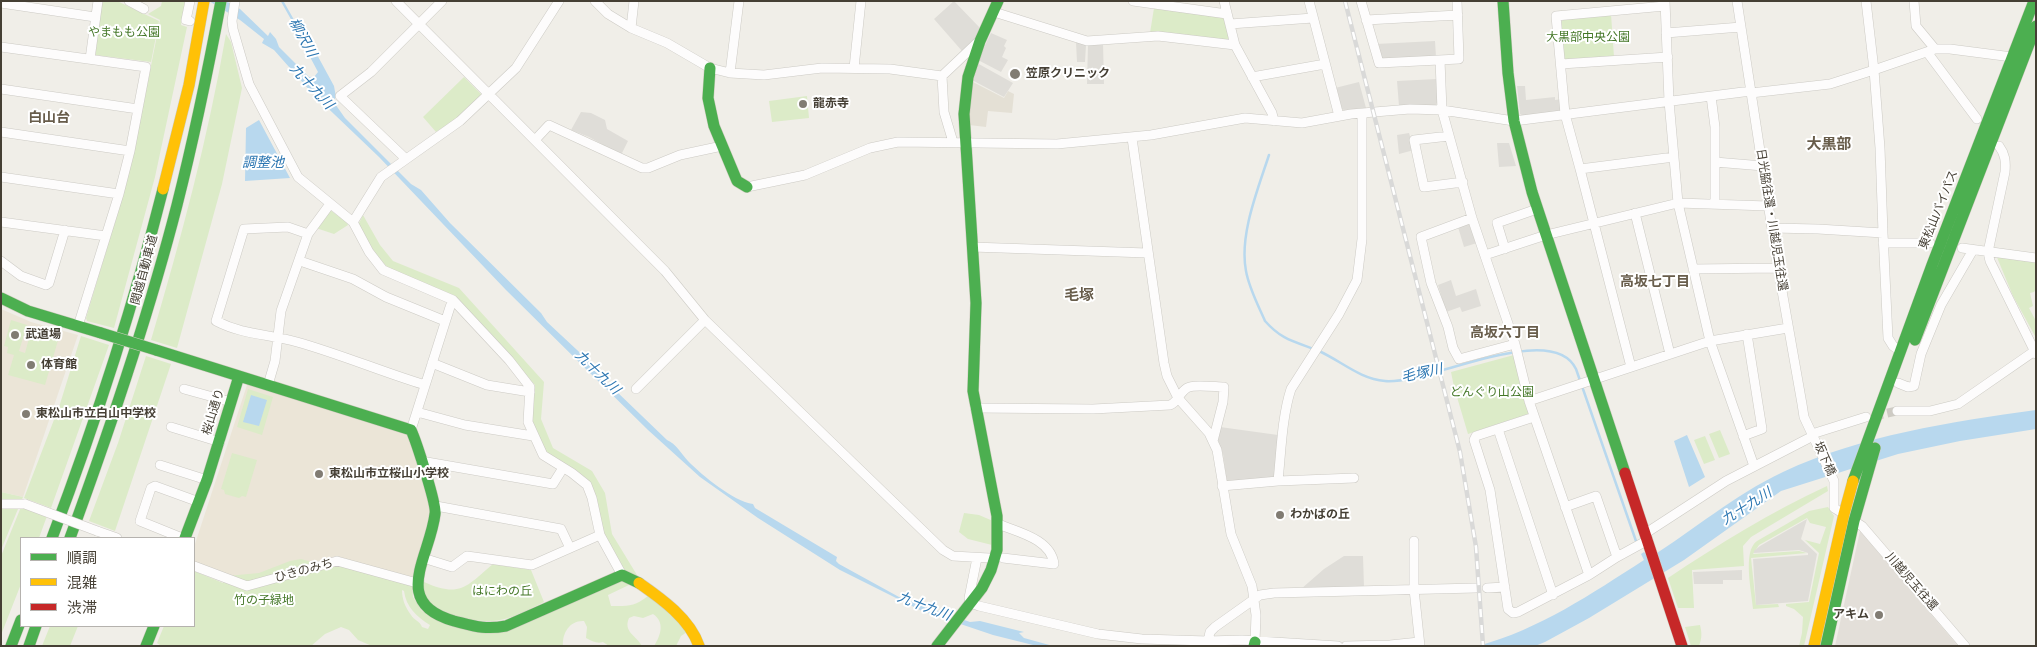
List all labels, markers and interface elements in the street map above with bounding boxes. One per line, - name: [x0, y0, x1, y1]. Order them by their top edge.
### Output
- water label: 柳沢川: [284, 16, 320, 60]
- park label: やまもも公園: [88, 26, 160, 40]
- park label: 大黒部中央公園: [1546, 31, 1630, 45]
- water label: 九十九川: [286, 61, 336, 113]
- marker: 笠原クリニック: [1008, 67, 1022, 81]
- place label: 笠原クリニック: [1026, 67, 1110, 81]
- place label: 龍赤寺: [813, 97, 849, 111]
- marker: 龍赤寺: [797, 98, 809, 110]
- district label: 白山台: [28, 110, 70, 126]
- district label: 大黒部: [1807, 136, 1851, 154]
- street label: 日光脇往還・川越児玉往還: [1753, 148, 1789, 292]
- water label: 調整池: [242, 155, 284, 171]
- street label: 東松山バイパス: [1917, 168, 1961, 252]
- street label: 関越自動車道: [129, 233, 161, 307]
- district label: 高坂七丁目: [1620, 274, 1690, 290]
- district label: 毛塚: [1064, 287, 1094, 305]
- district label: 高坂六丁目: [1470, 325, 1540, 341]
- place label: 武道場: [25, 328, 61, 342]
- marker: 武道場: [9, 329, 21, 341]
- water label: 九十九川: [571, 348, 623, 398]
- place label: 体育館: [41, 358, 77, 372]
- marker: 体育館: [25, 359, 37, 371]
- water label: 毛塚川: [1400, 361, 1444, 387]
- park label: どんぐり山公園: [1450, 386, 1534, 400]
- street label: 桜山通り: [200, 387, 228, 437]
- place label: 東松山市立白山中学校: [36, 407, 156, 421]
- marker: 東松山市立白山中学校: [20, 408, 32, 420]
- street label: 坂下橋: [1810, 440, 1838, 478]
- place label: 東松山市立桜山小学校: [329, 467, 449, 481]
- marker: 東松山市立桜山小学校: [313, 468, 325, 480]
- water label: 九十九川: [1719, 485, 1775, 529]
- place label: わかばの丘: [1290, 508, 1350, 522]
- marker: わかばの丘: [1274, 509, 1286, 521]
- legend: [20, 537, 195, 627]
- text: 順調: [67, 549, 97, 567]
- street label: 川越児玉往還: [1882, 550, 1940, 614]
- street label: ひきのみち: [273, 556, 335, 586]
- text: 混雑: [67, 574, 97, 592]
- park label: はにわの丘: [472, 585, 532, 599]
- water label: 九十九川: [895, 589, 953, 625]
- park label: 竹の子緑地: [234, 594, 294, 608]
- text: 渋滞: [67, 599, 97, 617]
- place label: アキム: [1833, 608, 1869, 622]
- marker: アキム: [1873, 609, 1885, 621]

